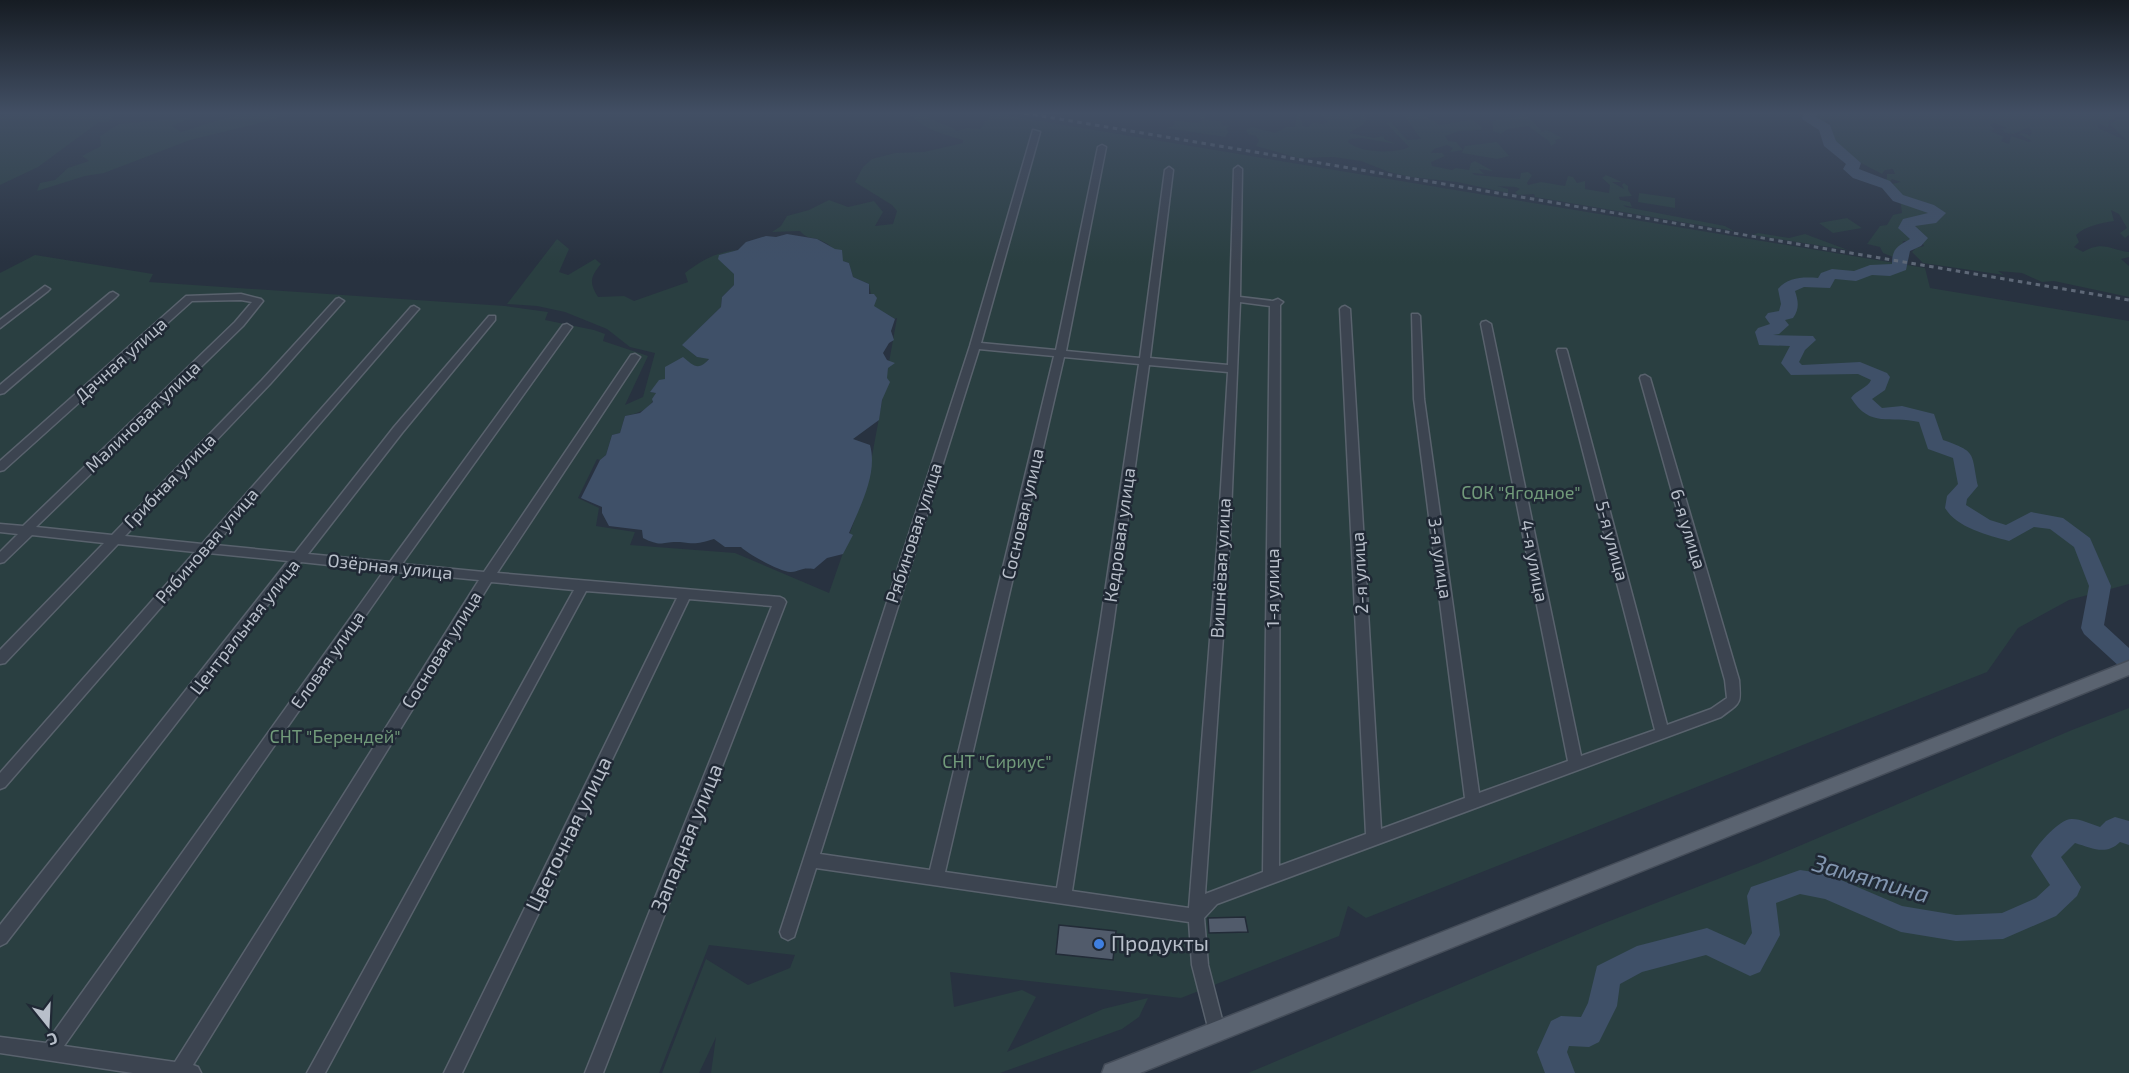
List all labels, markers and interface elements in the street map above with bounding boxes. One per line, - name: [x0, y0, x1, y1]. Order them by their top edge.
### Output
- street label: Дачная улица: [70, 312, 171, 406]
- street label: Малиновая улица: [80, 356, 204, 477]
- street label: Грибная улица: [119, 428, 220, 532]
- street label: Сосновая улица: [996, 446, 1048, 582]
- street label: Рябиновая улица: [880, 460, 946, 606]
- street label: Кедровая улица: [1099, 466, 1139, 604]
- park label: СОК "Ягодное": [1461, 481, 1581, 503]
- street label: Рябиновая улица: [150, 483, 262, 608]
- street label: 6-я улица: [1666, 486, 1712, 571]
- street label: Вишнёвая улица: [1205, 497, 1235, 639]
- street label: 5-я улица: [1592, 498, 1634, 583]
- street label: 3-я улица: [1424, 516, 1458, 600]
- street label: 4-я улица: [1516, 518, 1554, 604]
- street label: 2-я улица: [1346, 531, 1372, 615]
- street label: 1-я улица: [1261, 548, 1283, 628]
- street label: Озёрная улица: [326, 549, 454, 584]
- street label: Центральная улица: [185, 554, 304, 698]
- street label: Сосновая улица: [396, 587, 486, 712]
- street label: Еловая улица: [285, 606, 369, 713]
- park label: СНТ "Берендей": [269, 725, 401, 747]
- park label: СНТ "Сириус": [942, 750, 1052, 772]
- street label: Цветочная улица: [519, 752, 617, 915]
- street label: Западная улица: [644, 760, 728, 916]
- water label: Замятина: [1809, 847, 1933, 908]
- place label: Продукты: [1111, 930, 1209, 956]
- marker: Продукты: [1092, 937, 1106, 951]
- north arrow: [18, 995, 78, 1055]
- text: С: [45, 1029, 60, 1050]

